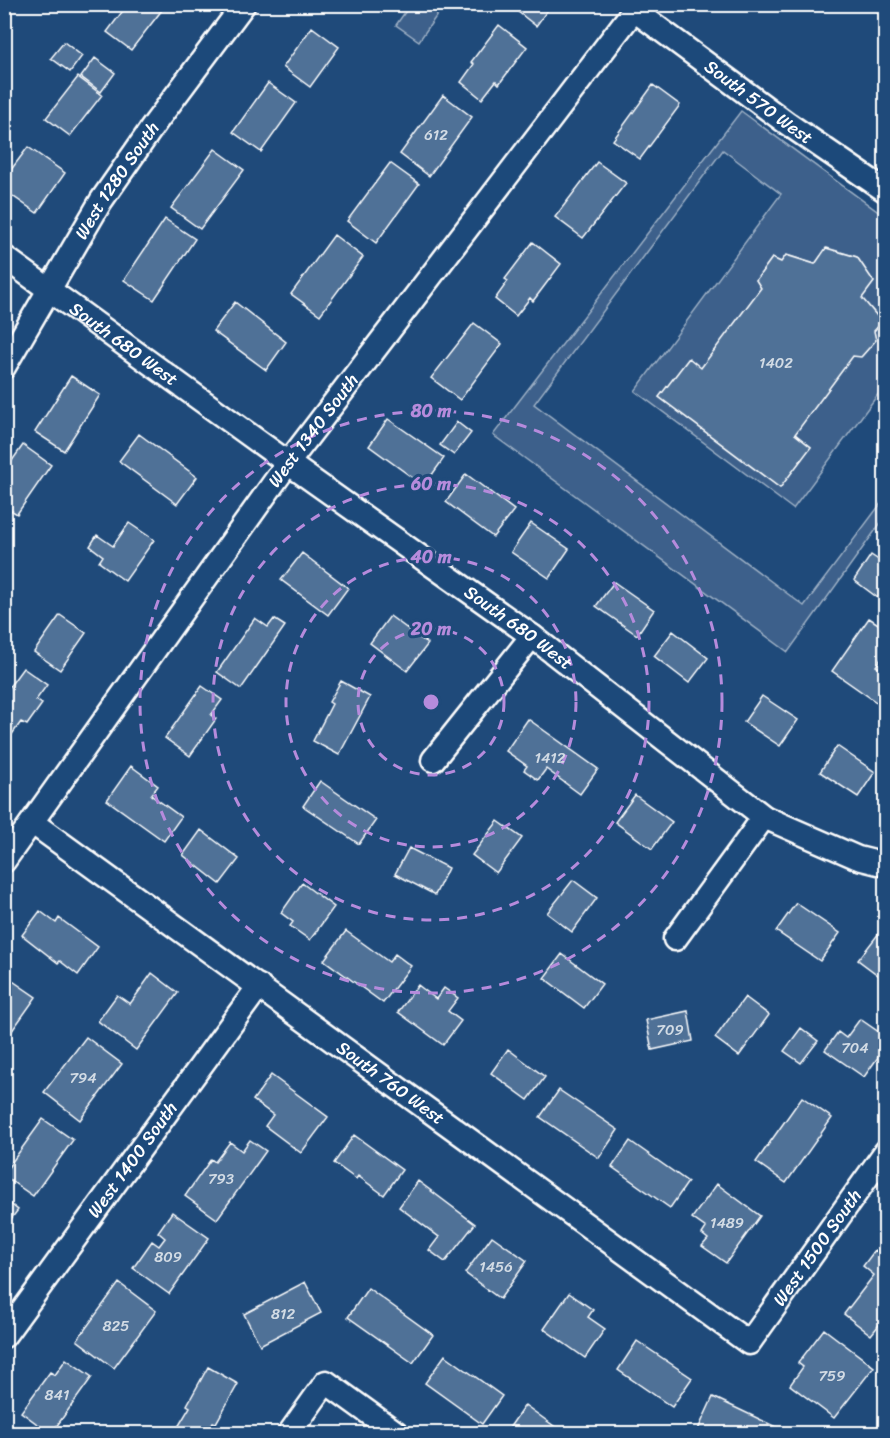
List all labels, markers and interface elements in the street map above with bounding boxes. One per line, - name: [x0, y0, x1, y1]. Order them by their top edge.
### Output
- street label: South 570 West: [697, 51, 820, 153]
- street label: West 1280 South: [66, 115, 168, 246]
- house number: 612: [424, 122, 448, 148]
- street label: South 680 West: [62, 293, 185, 395]
- house number: 1402: [759, 350, 793, 376]
- street label: West 1340 South: [259, 366, 367, 494]
- text: 80 m: [410, 395, 452, 427]
- text: 60 m: [410, 468, 451, 500]
- text: 40 m: [409, 541, 452, 573]
- street label: South 680 West: [457, 577, 580, 678]
- text: 20 m: [410, 613, 451, 645]
- centre of rings: [421, 692, 441, 712]
- house number: 1412: [535, 745, 566, 771]
- house number: 709: [656, 1017, 684, 1043]
- street label: South 760 West: [329, 1032, 452, 1133]
- house number: 704: [841, 1035, 869, 1061]
- house number: 794: [69, 1065, 97, 1091]
- street label: West 1400 South: [79, 1095, 186, 1225]
- house number: 793: [208, 1166, 234, 1192]
- street label: West 1500 South: [764, 1182, 870, 1313]
- house number: 1489: [710, 1210, 744, 1236]
- house number: 809: [154, 1244, 182, 1270]
- house number: 1456: [479, 1254, 513, 1280]
- house number: 812: [271, 1301, 295, 1327]
- house number: 825: [103, 1313, 129, 1339]
- house number: 759: [819, 1363, 845, 1389]
- house number: 841: [45, 1382, 69, 1408]

